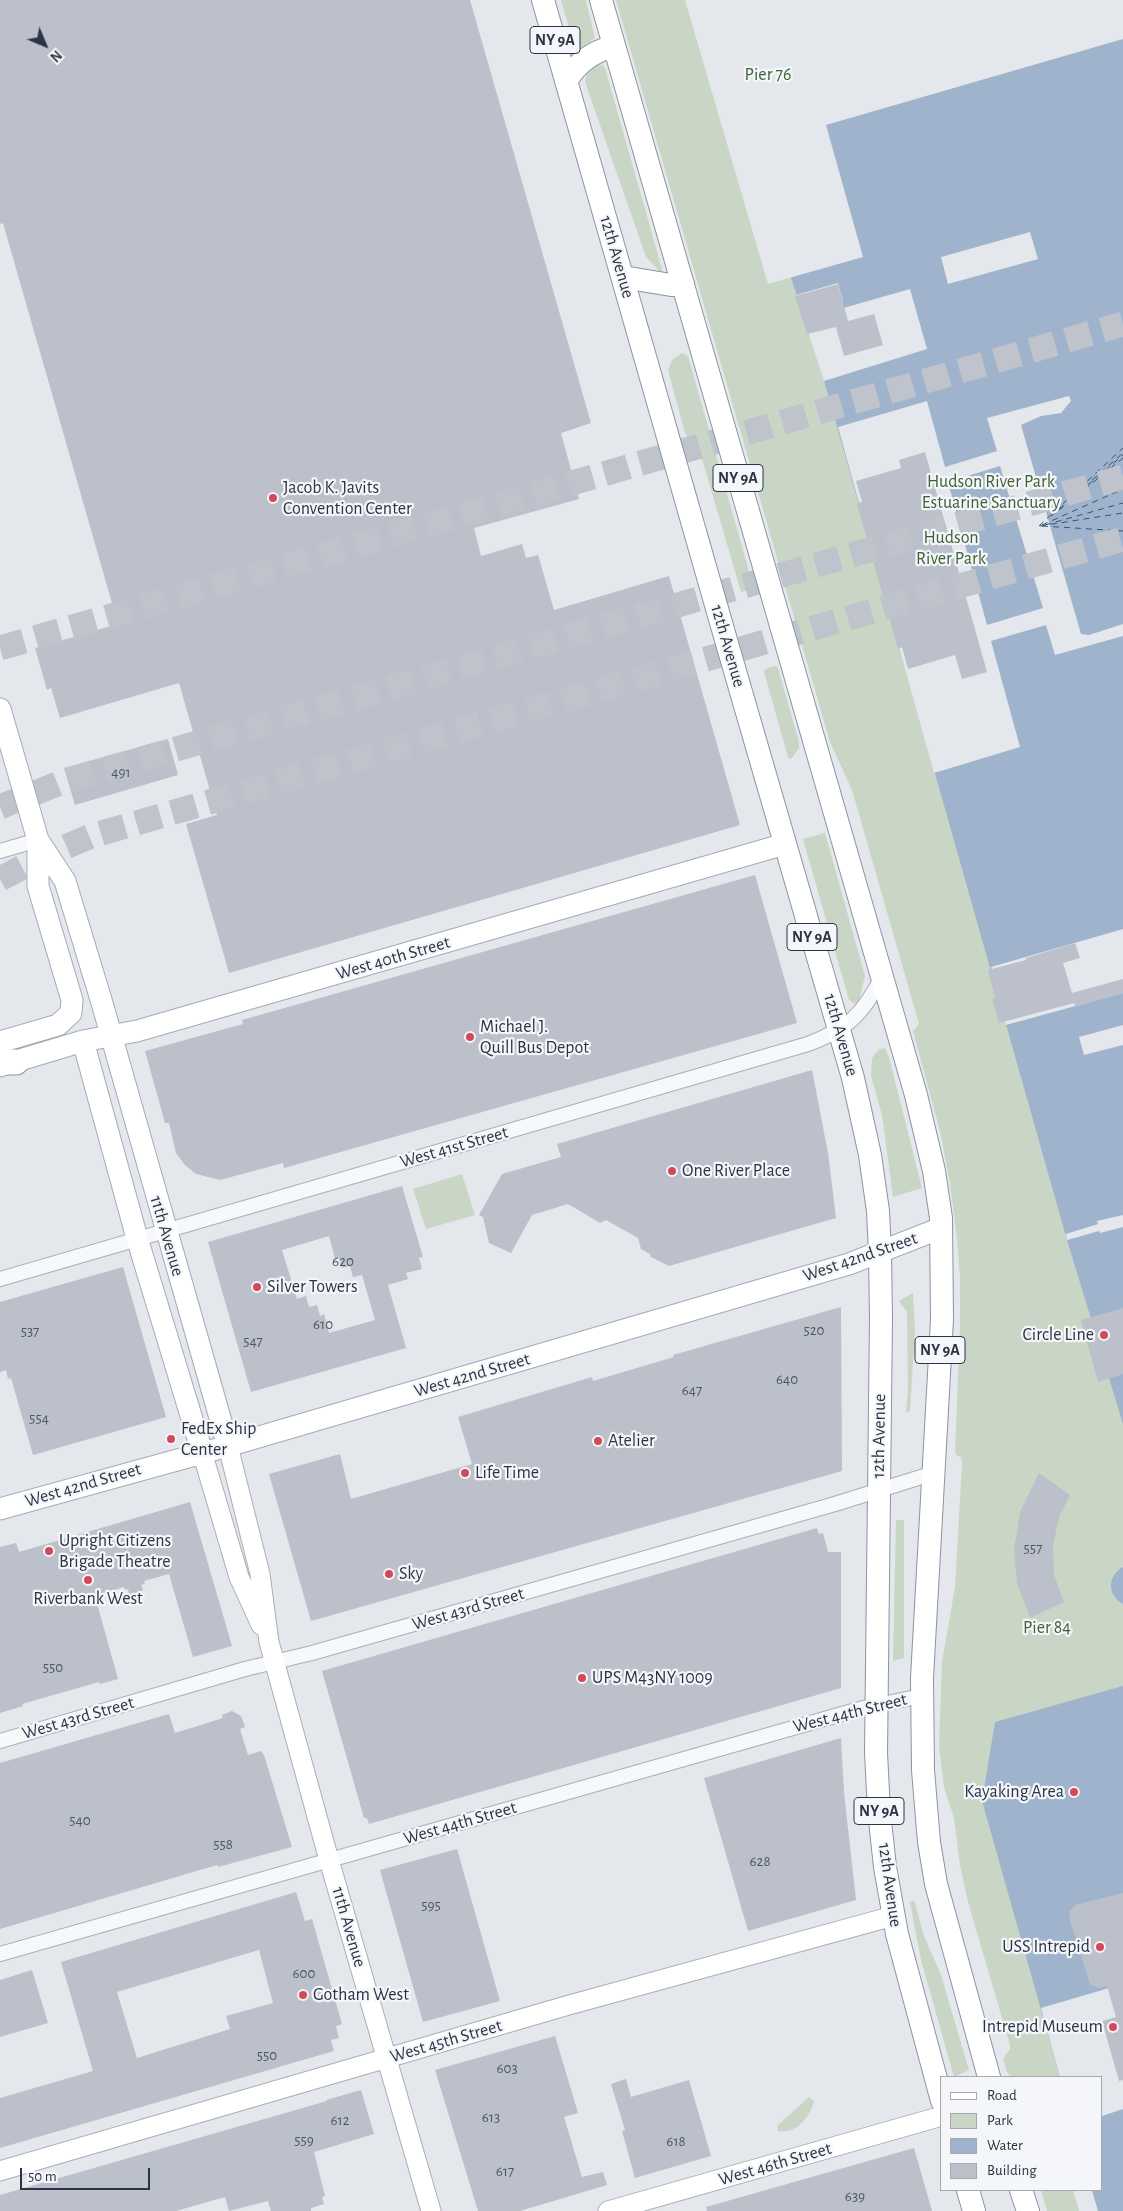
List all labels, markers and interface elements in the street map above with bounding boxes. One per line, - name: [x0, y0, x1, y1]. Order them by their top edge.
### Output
- north arrow: [20, 20, 70, 70]
- road number: NY 9A: [530, 26, 580, 54]
- text: N: [47, 47, 64, 64]
- park label: Pier 76: [745, 64, 791, 86]
- street label: 12th Avenue: [595, 213, 639, 301]
- road number: NY 9A: [713, 464, 763, 492]
- park label: Hudson River Park Estuarine Sanctuary: [922, 471, 1060, 514]
- place label: Jacob K. Javits Convention Center: [283, 477, 412, 520]
- marker: Jacob K. Javits Convention Center: [267, 492, 279, 504]
- park label: Hudson River Park: [916, 527, 986, 570]
- street label: 12th Avenue: [706, 602, 750, 690]
- house number: 491: [111, 763, 131, 781]
- road number: NY 9A: [787, 924, 837, 950]
- street label: West 40th Street: [334, 931, 452, 985]
- street label: 12th Avenue: [819, 991, 863, 1079]
- place label: Michael J. Quill Bus Depot: [480, 1016, 589, 1058]
- marker: Michael J. Quill Bus Depot: [464, 1031, 476, 1043]
- street label: West 41st Street: [397, 1121, 511, 1173]
- place label: One River Place: [682, 1160, 790, 1182]
- marker: One River Place: [666, 1165, 678, 1177]
- street label: 11th Avenue: [145, 1193, 189, 1279]
- street label: West 42nd Street: [800, 1227, 920, 1287]
- house number: 620: [332, 1252, 354, 1270]
- place label: Silver Towers: [267, 1276, 358, 1298]
- marker: Silver Towers: [251, 1281, 263, 1293]
- house number: 610: [313, 1315, 333, 1333]
- house number: 520: [803, 1321, 825, 1339]
- house number: 537: [21, 1322, 39, 1340]
- place label: Circle Line: [1022, 1324, 1094, 1346]
- marker: Circle Line: [1098, 1329, 1110, 1341]
- house number: 547: [243, 1332, 263, 1350]
- road number: NY 9A: [915, 1336, 965, 1364]
- street label: West 42nd Street: [411, 1348, 533, 1402]
- house number: 640: [776, 1370, 798, 1388]
- house number: 647: [682, 1381, 702, 1399]
- street label: 12th Avenue: [867, 1393, 891, 1479]
- house number: 554: [29, 1409, 49, 1427]
- place label: FedEx Ship Center: [181, 1418, 256, 1460]
- place label: Atelier: [608, 1430, 655, 1452]
- marker: FedEx Ship Center: [165, 1433, 177, 1445]
- marker: Atelier: [592, 1435, 604, 1447]
- street label: West 42nd Street: [22, 1458, 144, 1512]
- place label: Life Time: [475, 1462, 539, 1484]
- marker: Life Time: [459, 1467, 471, 1479]
- place label: Upright Citizens Brigade Theatre: [59, 1530, 171, 1572]
- house number: 557: [1024, 1539, 1042, 1557]
- marker: Upright Citizens Brigade Theatre: [43, 1545, 55, 1557]
- place label: Sky: [399, 1563, 423, 1585]
- marker: Sky: [383, 1568, 395, 1580]
- marker: Riverbank West: [82, 1574, 94, 1586]
- street label: West 43rd Street: [410, 1583, 526, 1635]
- place label: Riverbank West: [33, 1588, 143, 1610]
- park label: Pier 84: [1023, 1617, 1071, 1639]
- house number: 550: [43, 1658, 63, 1676]
- place label: UPS M43NY 1009: [592, 1667, 713, 1689]
- marker: UPS M43NY 1009: [576, 1672, 588, 1684]
- street label: West 44th Street: [791, 1688, 909, 1738]
- street label: West 43rd Street: [20, 1692, 136, 1744]
- place label: Kayaking Area: [964, 1781, 1064, 1803]
- marker: Kayaking Area: [1068, 1786, 1080, 1798]
- street label: West 44th Street: [401, 1797, 519, 1849]
- road number: NY 9A: [854, 1798, 904, 1824]
- house number: 540: [69, 1811, 91, 1829]
- house number: 558: [213, 1835, 233, 1853]
- street label: 12th Avenue: [873, 1841, 907, 1929]
- house number: 628: [750, 1852, 770, 1870]
- street label: 11th Avenue: [327, 1884, 371, 1970]
- house number: 595: [421, 1896, 441, 1914]
- place label: USS Intrepid: [1002, 1936, 1090, 1958]
- marker: USS Intrepid: [1094, 1941, 1106, 1953]
- house number: 600: [293, 1964, 315, 1982]
- place label: Gotham West: [313, 1984, 409, 2006]
- marker: Gotham West: [297, 1989, 309, 2001]
- street label: West 45th Street: [387, 2015, 505, 2067]
- place label: Intrepid Museum: [982, 2016, 1103, 2038]
- marker: Intrepid Museum: [1107, 2021, 1119, 2033]
- house number: 550: [257, 2046, 277, 2064]
- house number: 603: [496, 2059, 518, 2077]
- legend: [940, 2076, 1103, 2191]
- text: Road: [987, 2088, 1017, 2103]
- house number: 613: [482, 2108, 500, 2126]
- house number: 612: [330, 2111, 350, 2129]
- text: Park: [987, 2113, 1013, 2128]
- house number: 559: [294, 2131, 314, 2149]
- house number: 618: [666, 2132, 686, 2150]
- street label: West 46th Street: [716, 2138, 834, 2190]
- text: Water: [987, 2138, 1023, 2153]
- scale bar: [22, 2158, 152, 2190]
- house number: 617: [496, 2162, 514, 2180]
- text: Building: [987, 2163, 1037, 2178]
- text: 50 m: [28, 2169, 57, 2184]
- house number: 639: [845, 2187, 865, 2205]

